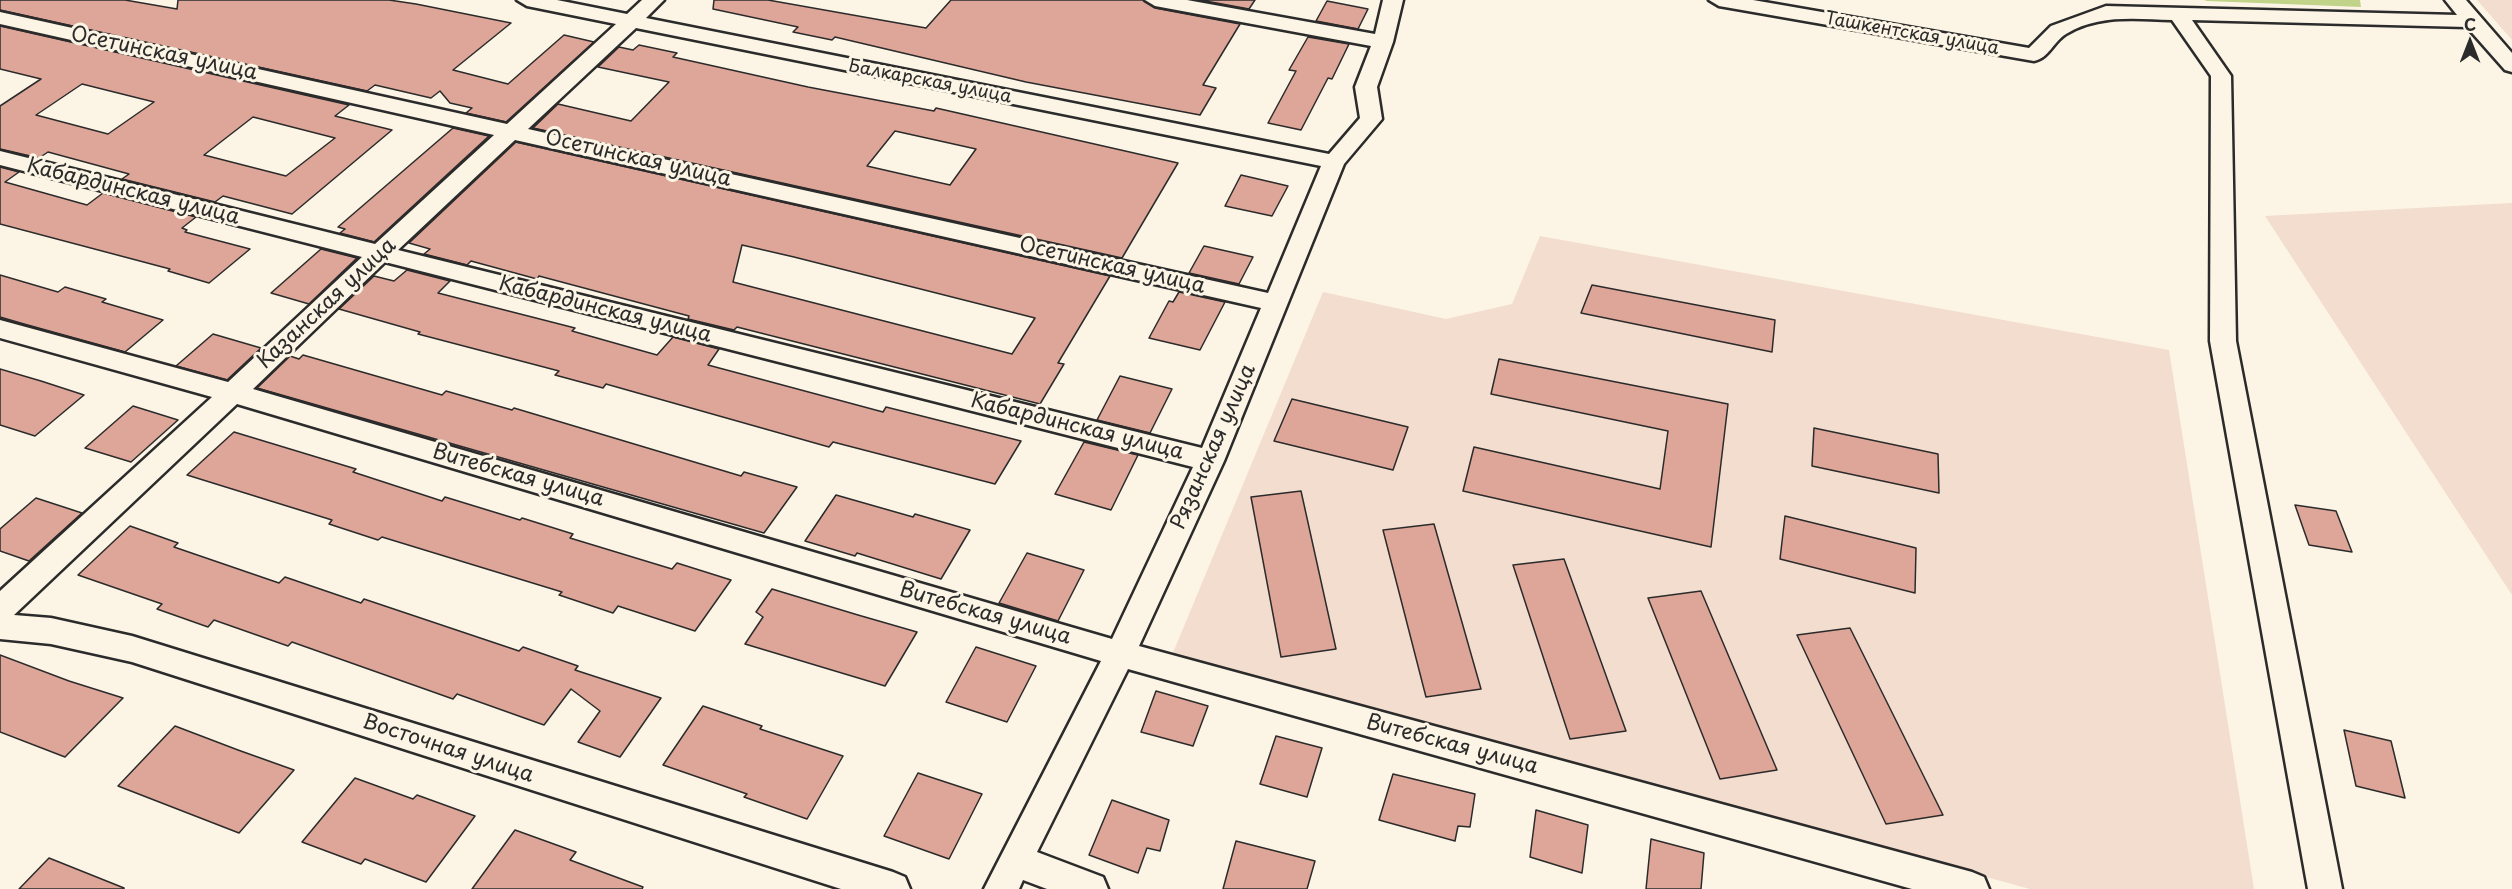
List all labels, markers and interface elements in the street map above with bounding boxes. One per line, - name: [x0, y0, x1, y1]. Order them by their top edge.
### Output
- street label: Ташкентская улица: [1823, 8, 2001, 60]
- north arrow: [2440, 12, 2500, 72]
- text: С: [2464, 12, 2476, 36]
- street label: Осетинская улица: [68, 22, 260, 86]
- street label: Балкарская улица: [847, 56, 1013, 108]
- street label: Осетинская улица: [543, 125, 733, 193]
- street label: Кабардинская улица: [24, 153, 242, 231]
- street label: Осетинская улица: [1017, 232, 1207, 300]
- street label: Казанская улица: [252, 233, 402, 375]
- street label: Кабардинская улица: [496, 271, 714, 349]
- street label: Рязанская улица: [1166, 361, 1262, 533]
- street label: Кабардинская улица: [968, 388, 1186, 466]
- street label: Витебская улица: [429, 439, 607, 513]
- street label: Витебская улица: [896, 577, 1074, 651]
- street label: Восточная улица: [359, 709, 537, 789]
- street label: Витебская улица: [1363, 710, 1541, 780]

